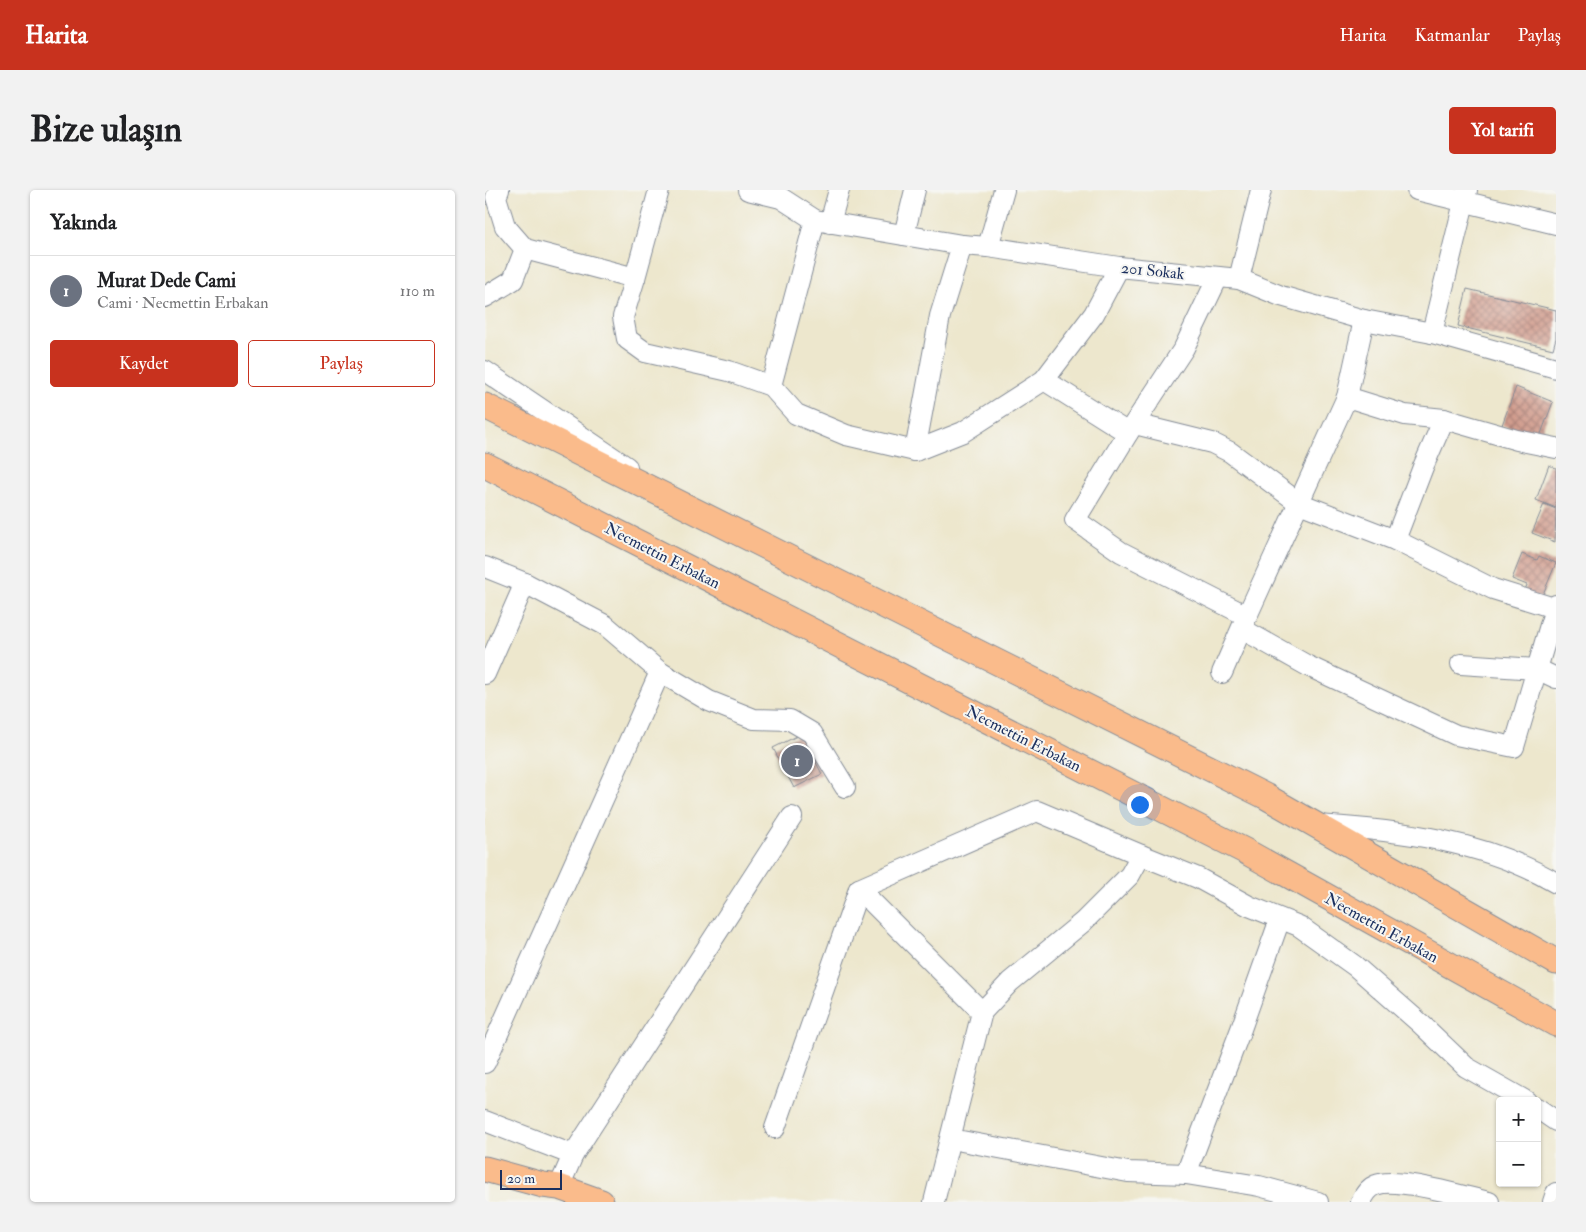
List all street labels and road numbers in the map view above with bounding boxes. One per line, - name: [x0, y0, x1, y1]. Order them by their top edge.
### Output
- street label: 201 Sokak: [1120, 258, 1186, 284]
- street label: Necmettin Erbakan: [602, 518, 724, 594]
- street label: Necmettin Erbakan: [963, 701, 1085, 777]
- street label: Necmettin Erbakan: [1321, 888, 1442, 967]

